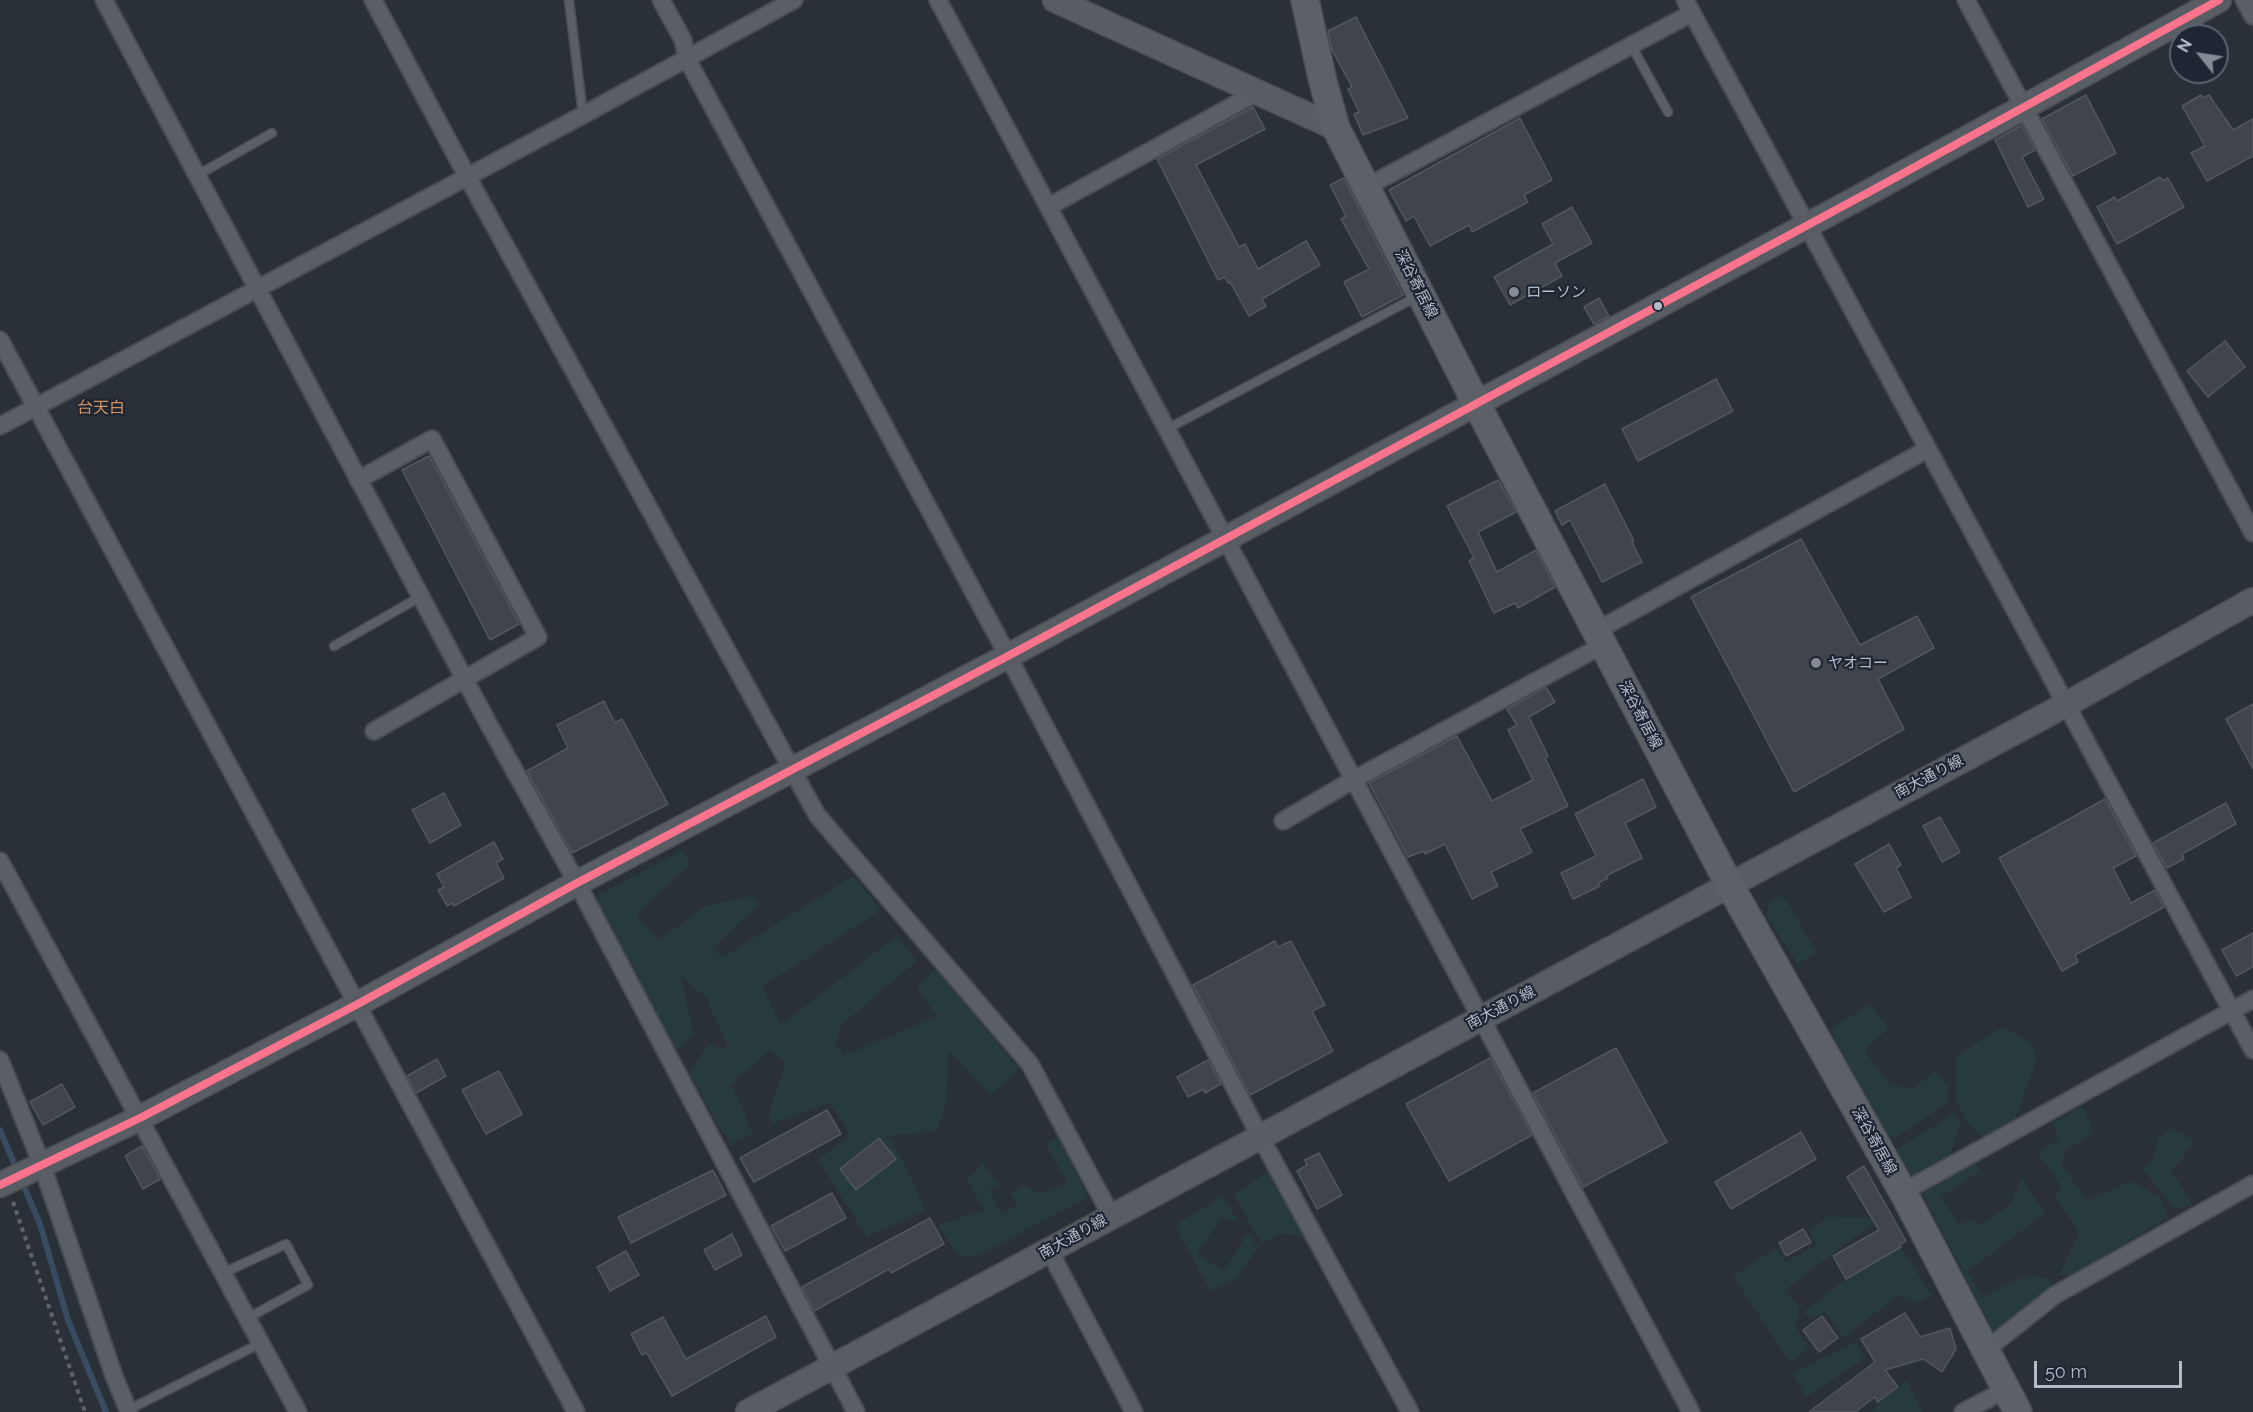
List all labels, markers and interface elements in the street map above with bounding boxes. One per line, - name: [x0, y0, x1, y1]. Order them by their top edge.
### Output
- north arrow: [2169, 24, 2229, 84]
- text: N: [2173, 36, 2196, 56]
- street label: 深谷寄居線: [1391, 247, 1441, 321]
- place label: ローソン: [1526, 283, 1586, 301]
- marker: ローソン: [1507, 285, 1521, 299]
- unlabelled marker: [1652, 300, 1664, 312]
- district label: 台天白: [77, 398, 125, 418]
- place label: ヤオコー: [1828, 654, 1888, 672]
- marker: ヤオコー: [1809, 656, 1823, 670]
- street label: 深谷寄居線: [1614, 678, 1666, 752]
- street label: 南大通り線: [1892, 751, 1966, 803]
- street label: 南大通り線: [1464, 982, 1538, 1034]
- street label: 深谷寄居線: [1848, 1104, 1900, 1178]
- street label: 南大通り線: [1036, 1211, 1110, 1263]
- scale bar: [2037, 1349, 2186, 1387]
- text: 50 m: [2045, 1361, 2087, 1382]

